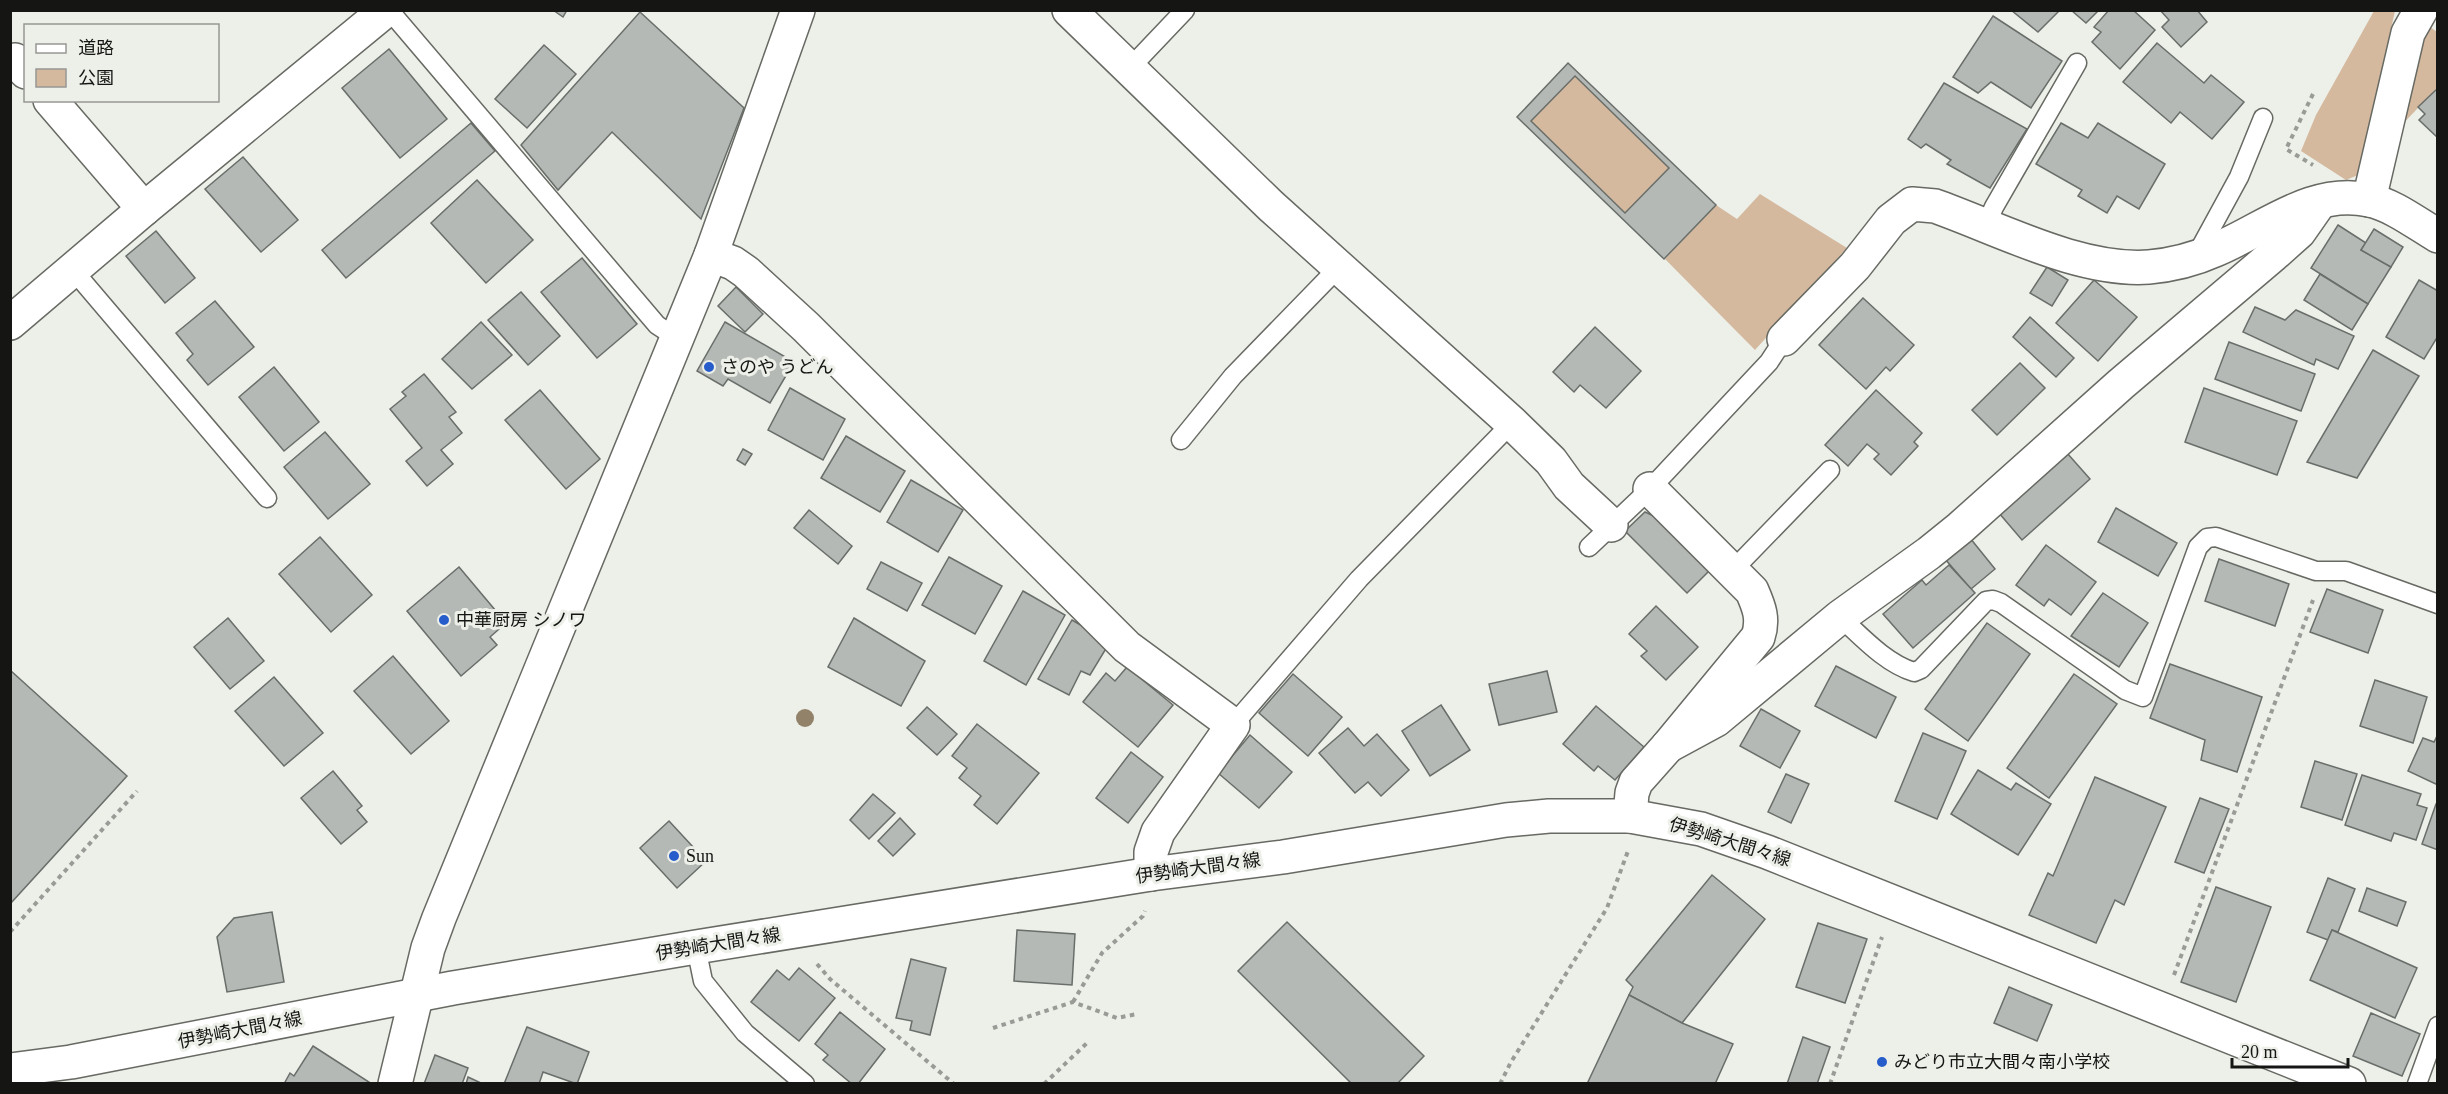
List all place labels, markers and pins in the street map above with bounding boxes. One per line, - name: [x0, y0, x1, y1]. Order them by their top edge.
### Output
- place label: さのや うどん: [721, 357, 834, 377]
- marker: さのや うどん: [702, 360, 716, 374]
- place label: 中華厨房 シノワ: [456, 610, 587, 630]
- marker: 中華厨房 シノワ: [437, 613, 451, 627]
- place label: Sun: [686, 846, 714, 866]
- marker: Sun: [667, 849, 681, 863]
- place label: みどり市立大間々南小学校: [1894, 1052, 2110, 1072]
- marker: みどり市立大間々南小学校: [1875, 1055, 1889, 1069]

